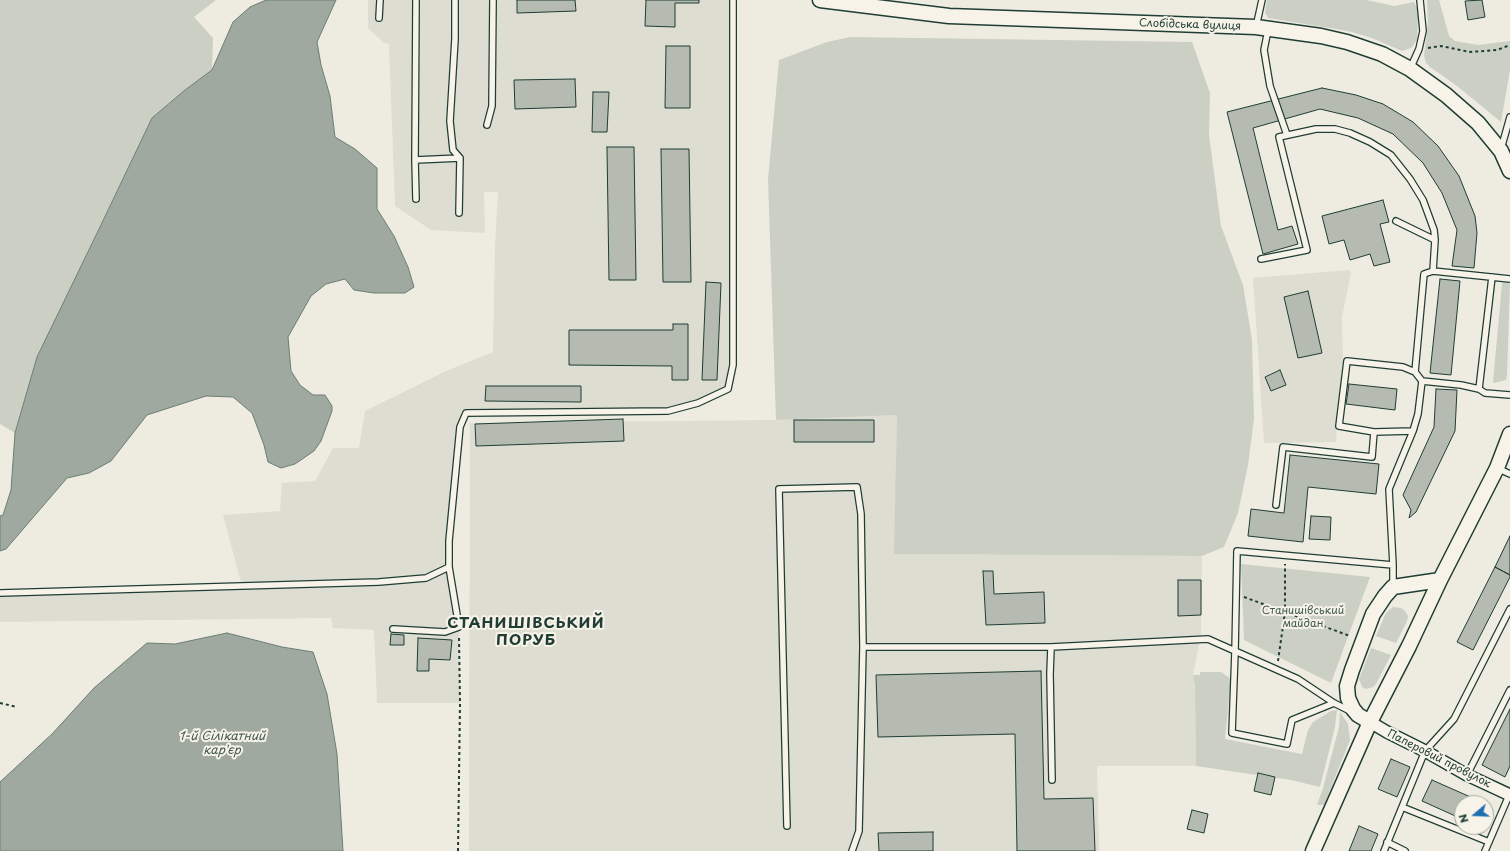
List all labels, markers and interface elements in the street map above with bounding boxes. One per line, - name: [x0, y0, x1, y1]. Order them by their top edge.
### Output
- street label: Слобідська вулиця: [1139, 17, 1241, 33]
- park label: Станишівський майдан: [1262, 604, 1344, 630]
- district label: СТАНИШІВСЬКИЙ ПОРУБ: [447, 615, 605, 650]
- street label: Паперовий провулок: [1385, 727, 1493, 791]
- water label: 1-й Сілікатний кар'єр: [179, 730, 265, 758]
- north arrow: [1454, 795, 1494, 835]
- text: N: [1454, 812, 1473, 826]

